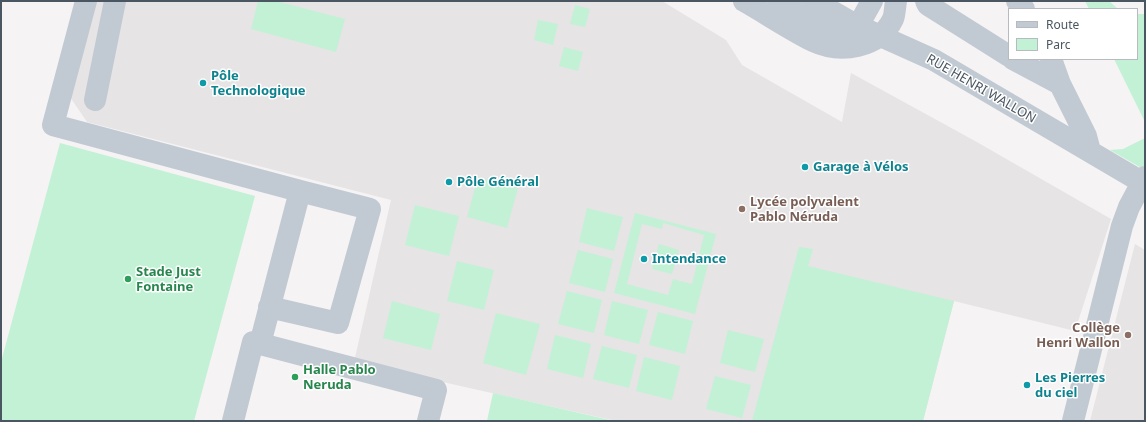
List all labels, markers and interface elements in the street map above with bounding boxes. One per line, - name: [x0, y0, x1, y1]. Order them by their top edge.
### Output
- legend: [1008, 8, 1138, 60]
- text: Route: [1046, 16, 1079, 33]
- text: Parc: [1046, 36, 1070, 53]
- street label: RUE HENRI WALLON: [923, 51, 1039, 127]
- place label: Pôle Technologique: [211, 68, 306, 99]
- marker: Pôle Technologique: [198, 78, 208, 88]
- place label: Garage à Vélos: [813, 159, 909, 175]
- marker: Garage à Vélos: [800, 162, 810, 172]
- place label: Pôle Général: [457, 174, 539, 190]
- marker: Pôle Général: [444, 177, 454, 187]
- place label: Lycée polyvalent Pablo Néruda: [750, 194, 859, 225]
- marker: Lycée polyvalent Pablo Néruda: [737, 204, 747, 214]
- place label: Intendance: [652, 251, 726, 267]
- marker: Intendance: [639, 254, 649, 264]
- place label: Stade Just Fontaine: [136, 264, 201, 295]
- marker: Stade Just Fontaine: [123, 274, 133, 284]
- place label: Collège Henri Wallon: [1036, 320, 1120, 351]
- marker: Collège Henri Wallon: [1123, 330, 1133, 340]
- place label: Halle Pablo Neruda: [303, 362, 376, 393]
- place label: Les Pierres du ciel: [1035, 370, 1105, 401]
- marker: Halle Pablo Neruda: [290, 372, 300, 382]
- marker: Les Pierres du ciel: [1022, 380, 1032, 390]

